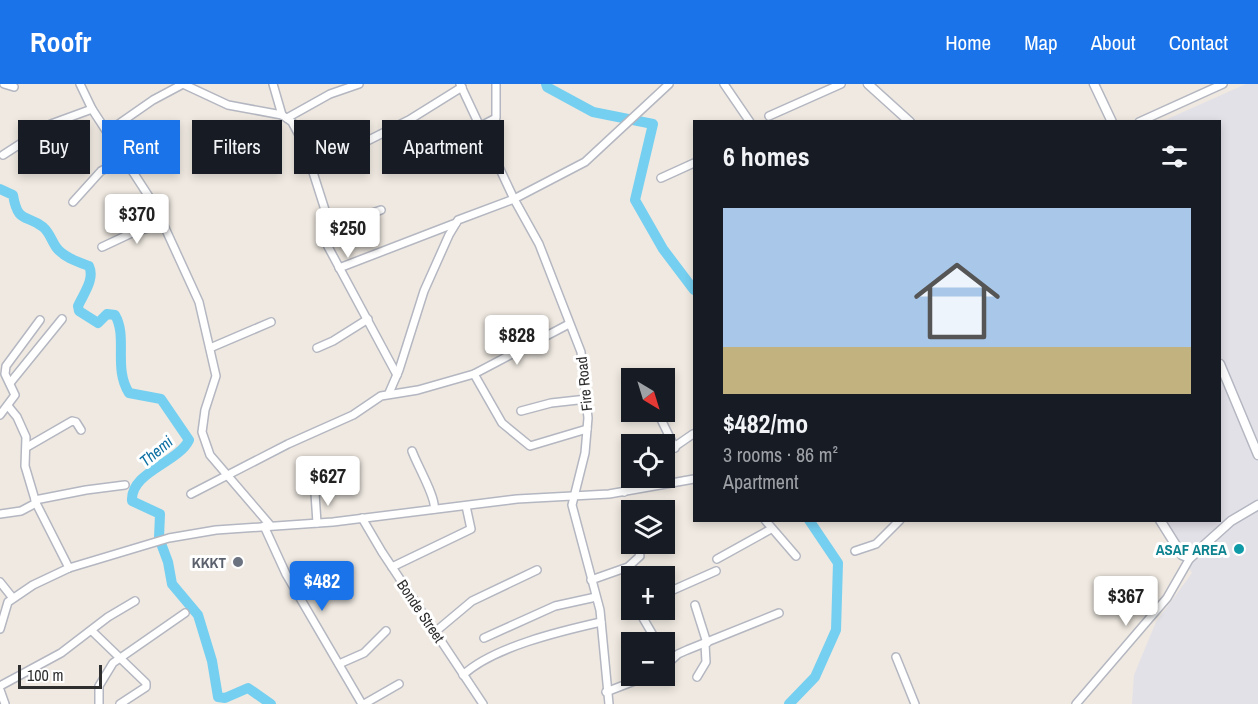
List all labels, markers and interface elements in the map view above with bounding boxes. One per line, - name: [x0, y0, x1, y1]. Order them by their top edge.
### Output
- text: Roofr: [30, 23, 91, 61]
- text: Home: [945, 28, 991, 57]
- text: Map: [1024, 28, 1058, 57]
- text: About: [1091, 28, 1136, 57]
- text: Contact: [1169, 28, 1228, 57]
- chip: Buy: [18, 120, 90, 174]
- chip: Rent: [102, 120, 180, 174]
- chip: Filters: [192, 120, 282, 174]
- chip: New: [294, 120, 370, 174]
- chip: Apartment: [382, 120, 504, 174]
- text: 6 homes: [723, 139, 810, 174]
- icon: filters: [1158, 140, 1191, 173]
- pin: $370: [101, 194, 173, 245]
- text: $370: [119, 200, 155, 227]
- pin: $250: [312, 208, 384, 259]
- text: $250: [330, 214, 366, 241]
- icon: home: [903, 247, 1011, 355]
- pin: $828: [481, 315, 553, 366]
- text: $828: [499, 321, 535, 348]
- street label: Fire Road: [571, 356, 597, 412]
- north arrow: [621, 368, 675, 422]
- map controls: [621, 368, 675, 686]
- text: $482/mo: [723, 406, 808, 441]
- water label: Themi: [135, 430, 178, 471]
- button: locate: [621, 434, 675, 488]
- text: 3 rooms · 86 m²: [723, 441, 838, 468]
- pin: $627: [292, 456, 364, 507]
- text: $627: [310, 462, 346, 489]
- text: Apartment: [723, 468, 799, 495]
- button: layers: [621, 500, 675, 554]
- place label: ASAF AREA: [1156, 539, 1227, 560]
- marker: ASAF AREA: [1232, 542, 1246, 556]
- place label: KKKT: [192, 552, 226, 573]
- marker: KKKT: [231, 555, 245, 569]
- pin: $482: [286, 561, 358, 612]
- button: +: [621, 566, 675, 620]
- text: $482: [304, 567, 340, 594]
- street label: Bonde Street: [392, 575, 450, 647]
- pin: $367: [1090, 576, 1162, 627]
- text: $367: [1108, 582, 1144, 609]
- button: −: [621, 632, 675, 686]
- scale bar: [18, 662, 102, 690]
- text: 100 m: [27, 664, 63, 686]

